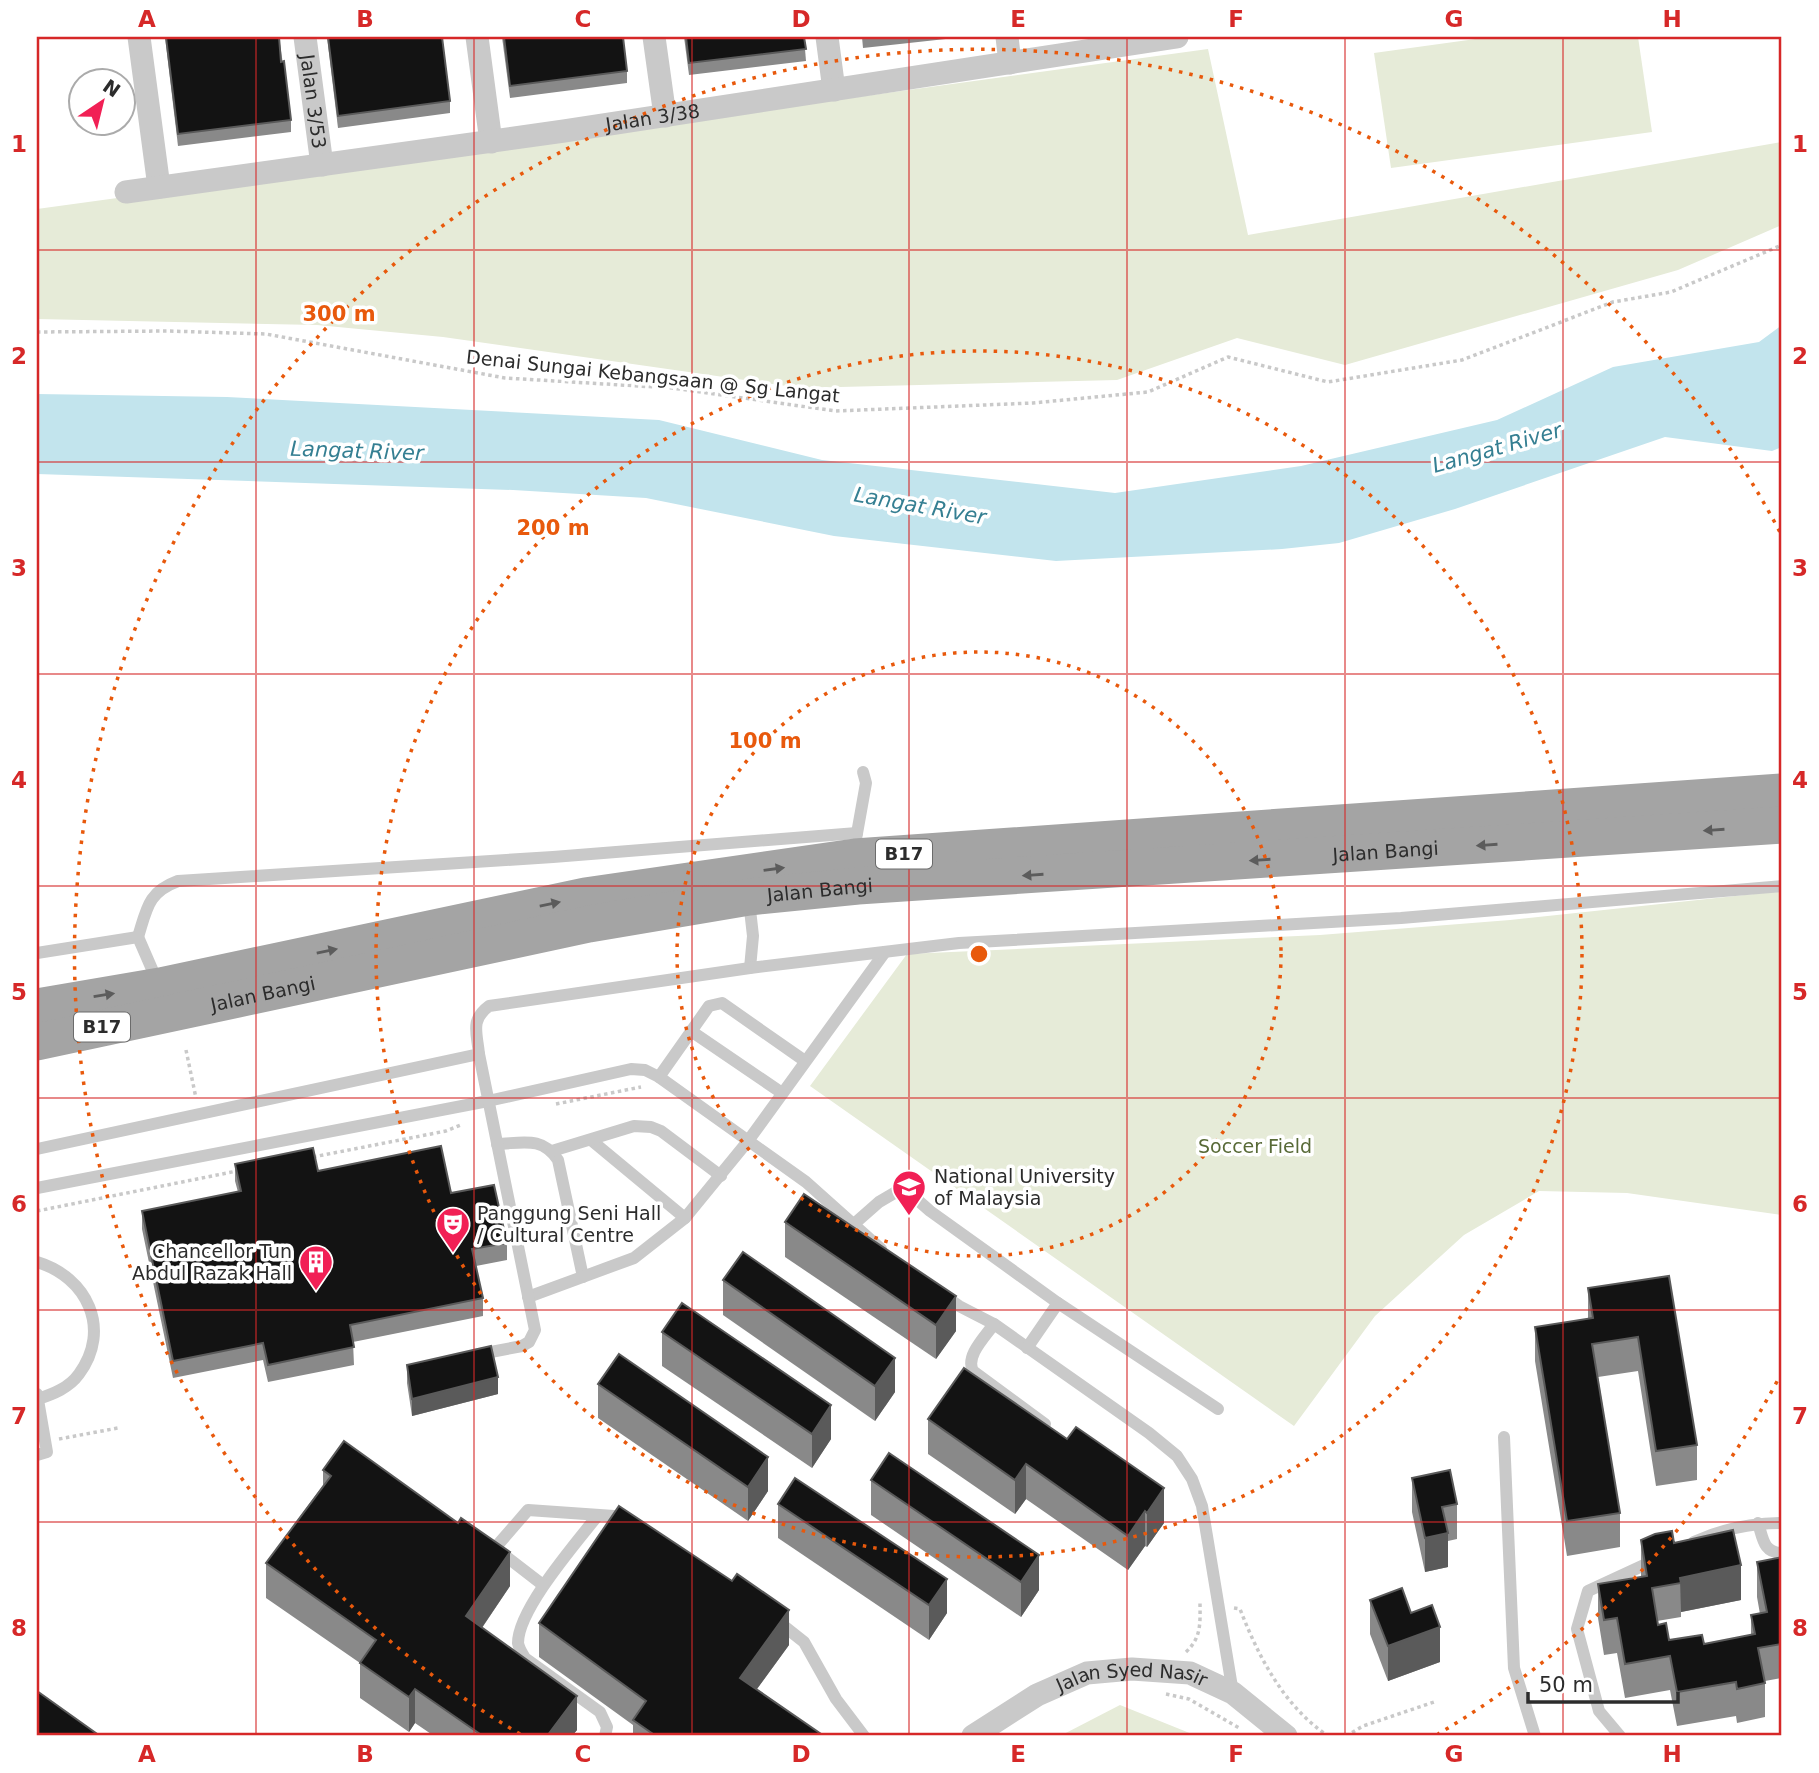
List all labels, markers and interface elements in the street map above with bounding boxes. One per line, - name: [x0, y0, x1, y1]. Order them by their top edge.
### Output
- text: A: [138, 6, 156, 32]
- text: B: [356, 6, 374, 32]
- text: C: [575, 6, 591, 32]
- text: D: [791, 6, 811, 32]
- text: E: [1010, 6, 1026, 32]
- text: F: [1228, 6, 1244, 32]
- text: G: [1445, 6, 1463, 32]
- text: H: [1662, 6, 1682, 32]
- street label: Jalan 3/53: [296, 52, 331, 150]
- north arrow: [66, 66, 136, 136]
- text: N: [99, 75, 125, 102]
- street label: Jalan 3/38: [603, 99, 701, 136]
- text: 1: [11, 131, 27, 157]
- text: 1: [1792, 131, 1808, 157]
- text: 300 m: [302, 302, 376, 326]
- text: 2: [11, 343, 27, 369]
- text: 2: [1792, 343, 1808, 369]
- street label: Denai Sungai Kebangsaan @ Sg Langat: [465, 345, 841, 407]
- water label: Langat River: [1430, 418, 1566, 478]
- water label: Langat River: [290, 437, 425, 465]
- water label: Langat River: [852, 483, 989, 530]
- text: 200 m: [516, 516, 590, 540]
- text: 3: [11, 555, 27, 581]
- text: 3: [1792, 555, 1808, 581]
- text: 100 m: [728, 729, 802, 753]
- text: 4: [11, 767, 27, 793]
- text: 4: [1792, 767, 1808, 793]
- one-way arrow: [1703, 825, 1725, 836]
- street label: Jalan Bangi: [1331, 837, 1439, 866]
- one-way arrow: [1476, 839, 1498, 850]
- road number: B17: [876, 840, 932, 868]
- one-way arrow: [1249, 854, 1271, 865]
- one-way arrow: [764, 863, 786, 874]
- one-way arrow: [1022, 869, 1044, 880]
- street label: Jalan Bangi: [765, 874, 874, 906]
- one-way arrow: [539, 898, 561, 909]
- centre of rings: [967, 942, 991, 966]
- one-way arrow: [316, 945, 338, 956]
- street label: Jalan Bangi: [208, 972, 317, 1016]
- text: 5: [11, 979, 27, 1005]
- text: 5: [1792, 979, 1808, 1005]
- one-way arrow: [93, 989, 115, 1000]
- road number: B17: [74, 1012, 130, 1042]
- park label: Soccer Field: [1198, 1135, 1312, 1157]
- place label: National University of Malaysia: [934, 1165, 1115, 1209]
- school or university icon: National University of Malaysia: [890, 1168, 928, 1217]
- text: 6: [11, 1191, 27, 1217]
- text: 6: [1792, 1191, 1808, 1217]
- place label: Panggung Seni Hall / Cultural Centre: [477, 1202, 661, 1246]
- theatre icon: Panggung Seni Hall / Cultural Centre: [434, 1205, 472, 1254]
- place label: Chancellor Tun Abdul Razak Hall: [132, 1240, 292, 1284]
- building icon: Chancellor Tun Abdul Razak Hall: [297, 1243, 335, 1292]
- text: 7: [11, 1403, 27, 1429]
- text: 7: [1792, 1403, 1808, 1429]
- text: 8: [11, 1615, 27, 1641]
- text: 8: [1792, 1615, 1808, 1641]
- street label: Jalan Syed Nasir: [1052, 1658, 1211, 1697]
- scale bar: [1528, 1661, 1679, 1705]
- text: 50 m: [1539, 1673, 1593, 1697]
- text: A: [138, 1741, 156, 1767]
- text: B: [356, 1741, 374, 1767]
- text: C: [575, 1741, 591, 1767]
- text: D: [791, 1741, 811, 1767]
- text: E: [1010, 1741, 1026, 1767]
- text: F: [1228, 1741, 1244, 1767]
- text: G: [1445, 1741, 1463, 1767]
- text: H: [1662, 1741, 1682, 1767]

